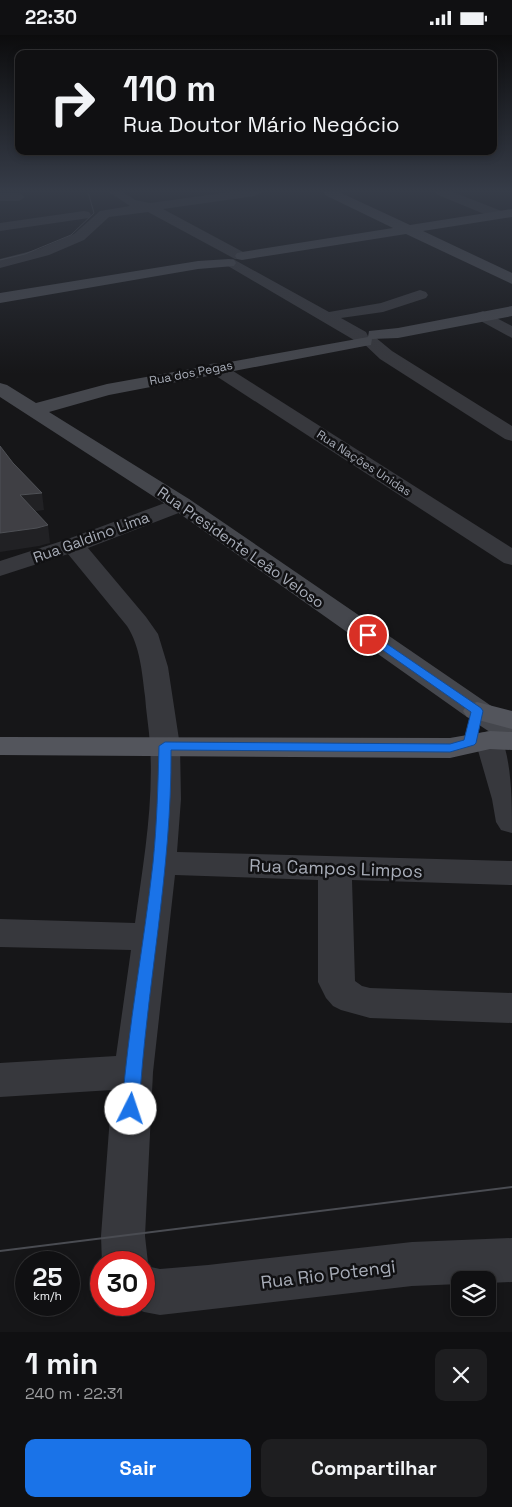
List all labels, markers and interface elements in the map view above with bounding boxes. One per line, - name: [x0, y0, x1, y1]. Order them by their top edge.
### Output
- text: 22:30: [25, 5, 77, 30]
- text: 110 m: [123, 67, 216, 111]
- icon: right: [40, 70, 105, 135]
- text: Rua Doutor Mário Negócio: [123, 110, 400, 138]
- street label: Rua dos Pegas: [148, 357, 234, 389]
- street label: Rua Nações Unidas: [314, 426, 414, 500]
- street label: Rua Presidente Leão Veloso: [154, 482, 328, 612]
- street label: Rua Galdino Lima: [30, 507, 152, 567]
- pin: [347, 614, 389, 656]
- icon: arrive: [354, 621, 382, 649]
- street label: Rua Campos Limpos: [249, 853, 423, 883]
- position arrow: [104, 1082, 156, 1134]
- speed limit sign: 30: [90, 1251, 155, 1316]
- street label: Rua Rio Potengi: [259, 1254, 397, 1294]
- text: 25: [33, 1261, 62, 1293]
- map controls: [451, 1271, 496, 1316]
- button: layers: [451, 1271, 496, 1316]
- text: km/h: [33, 1288, 62, 1304]
- text: 1 min: [25, 1344, 98, 1383]
- button: close: [435, 1349, 487, 1401]
- text: 240 m · 22:31: [25, 1383, 123, 1404]
- button: Sair: [25, 1439, 251, 1497]
- button: Compartilhar: [261, 1439, 487, 1497]

